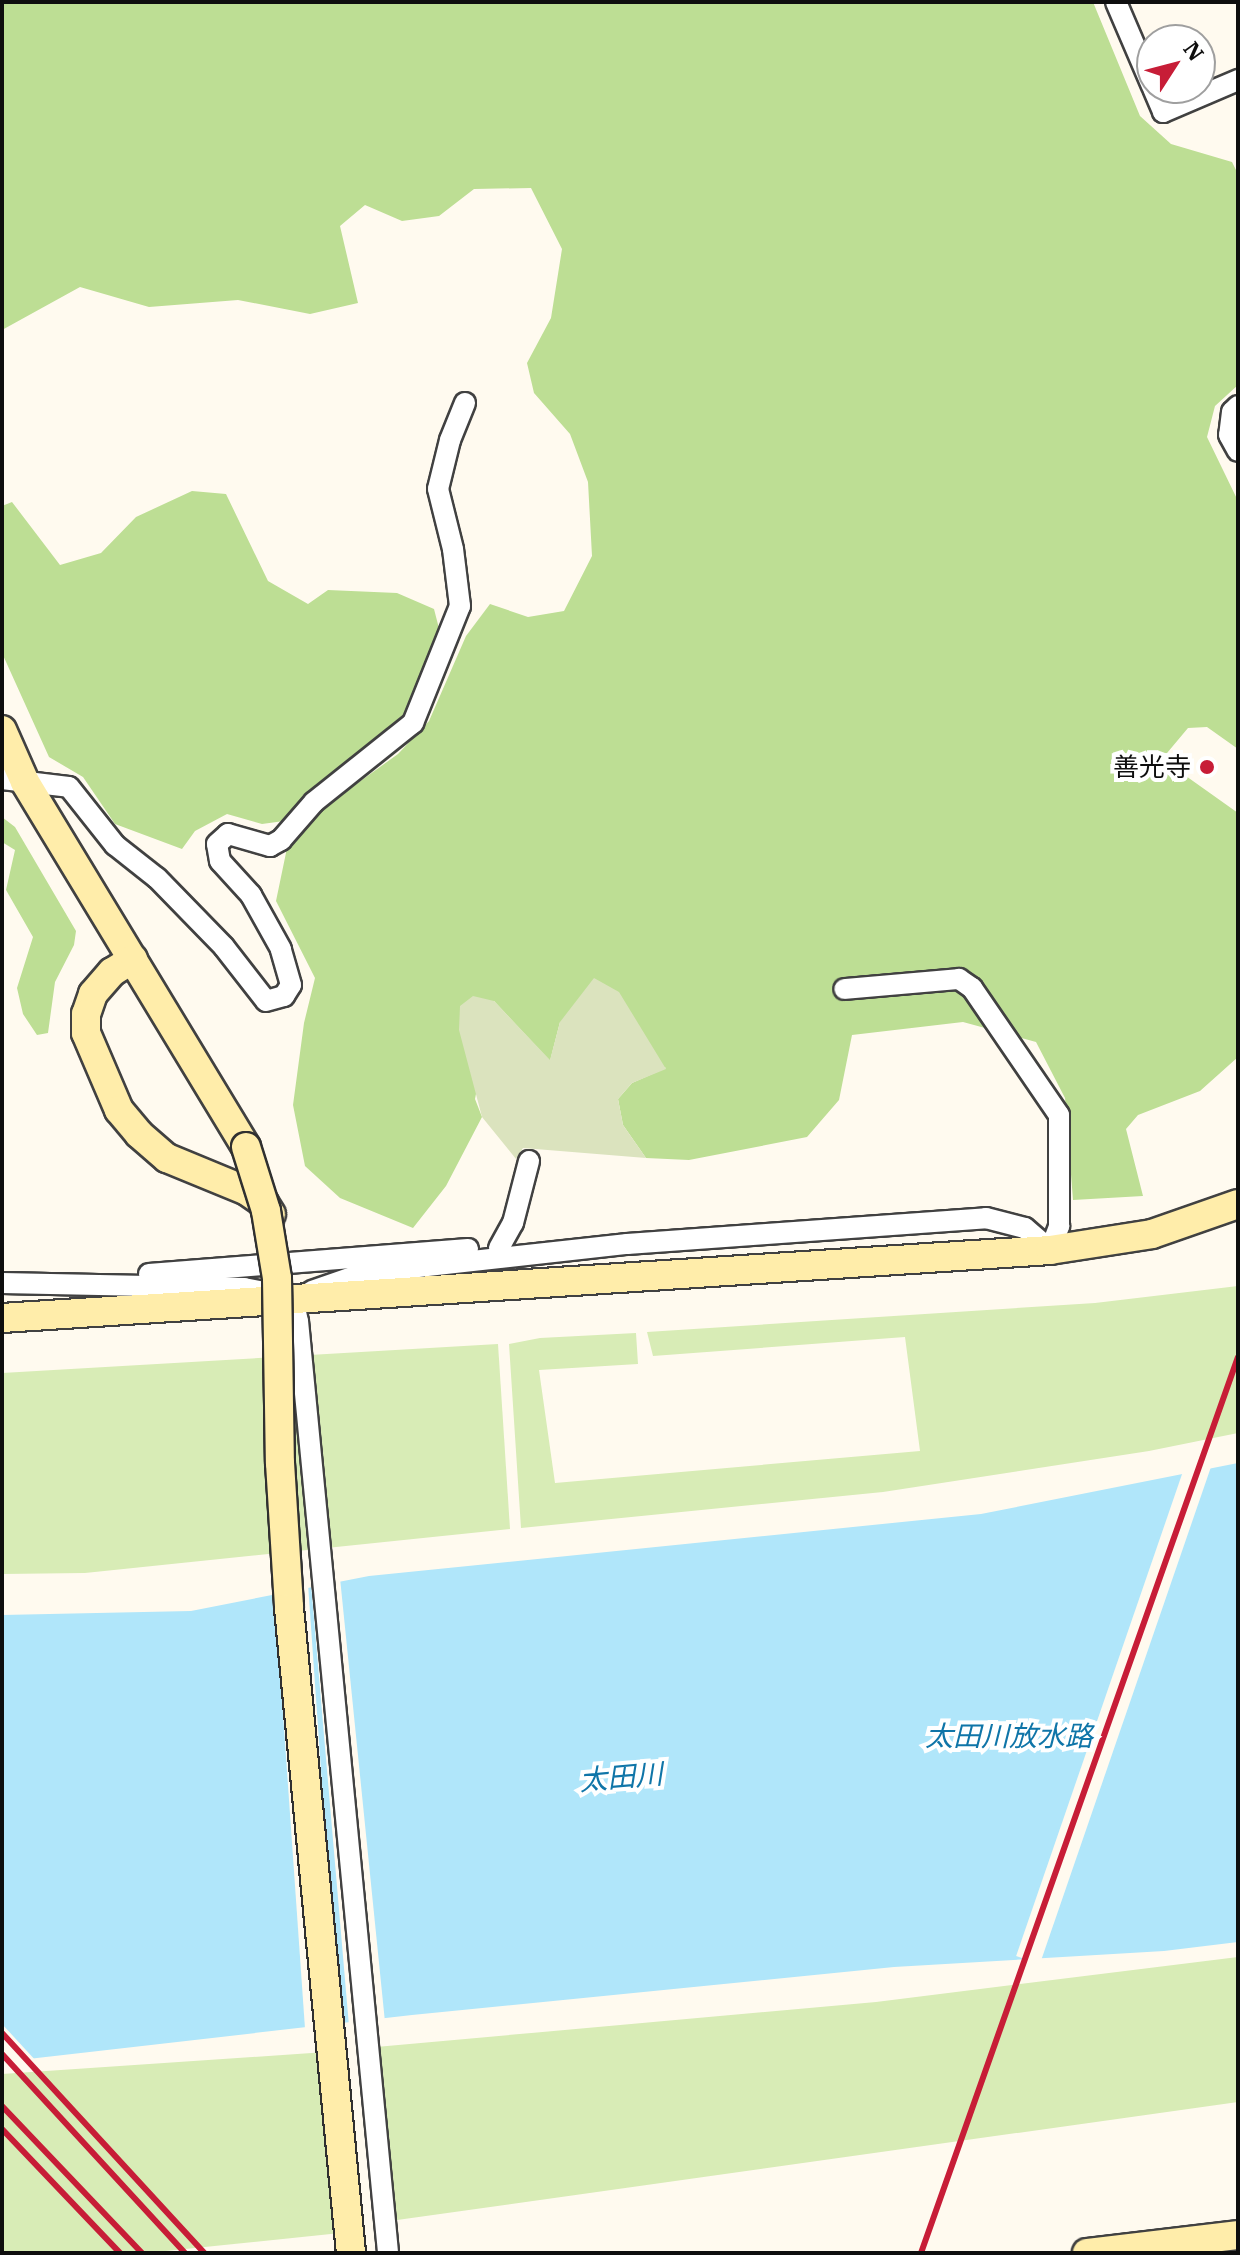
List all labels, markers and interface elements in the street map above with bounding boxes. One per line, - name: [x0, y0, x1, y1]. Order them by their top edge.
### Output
- north arrow: [1136, 24, 1216, 104]
- text: N: [1177, 35, 1211, 66]
- place label: 善光寺: [1113, 751, 1191, 783]
- marker: 善光寺: [1198, 758, 1216, 776]
- water label: 太田川放水路: [925, 1719, 1093, 1753]
- water label: 太田川: [578, 1757, 664, 1797]

